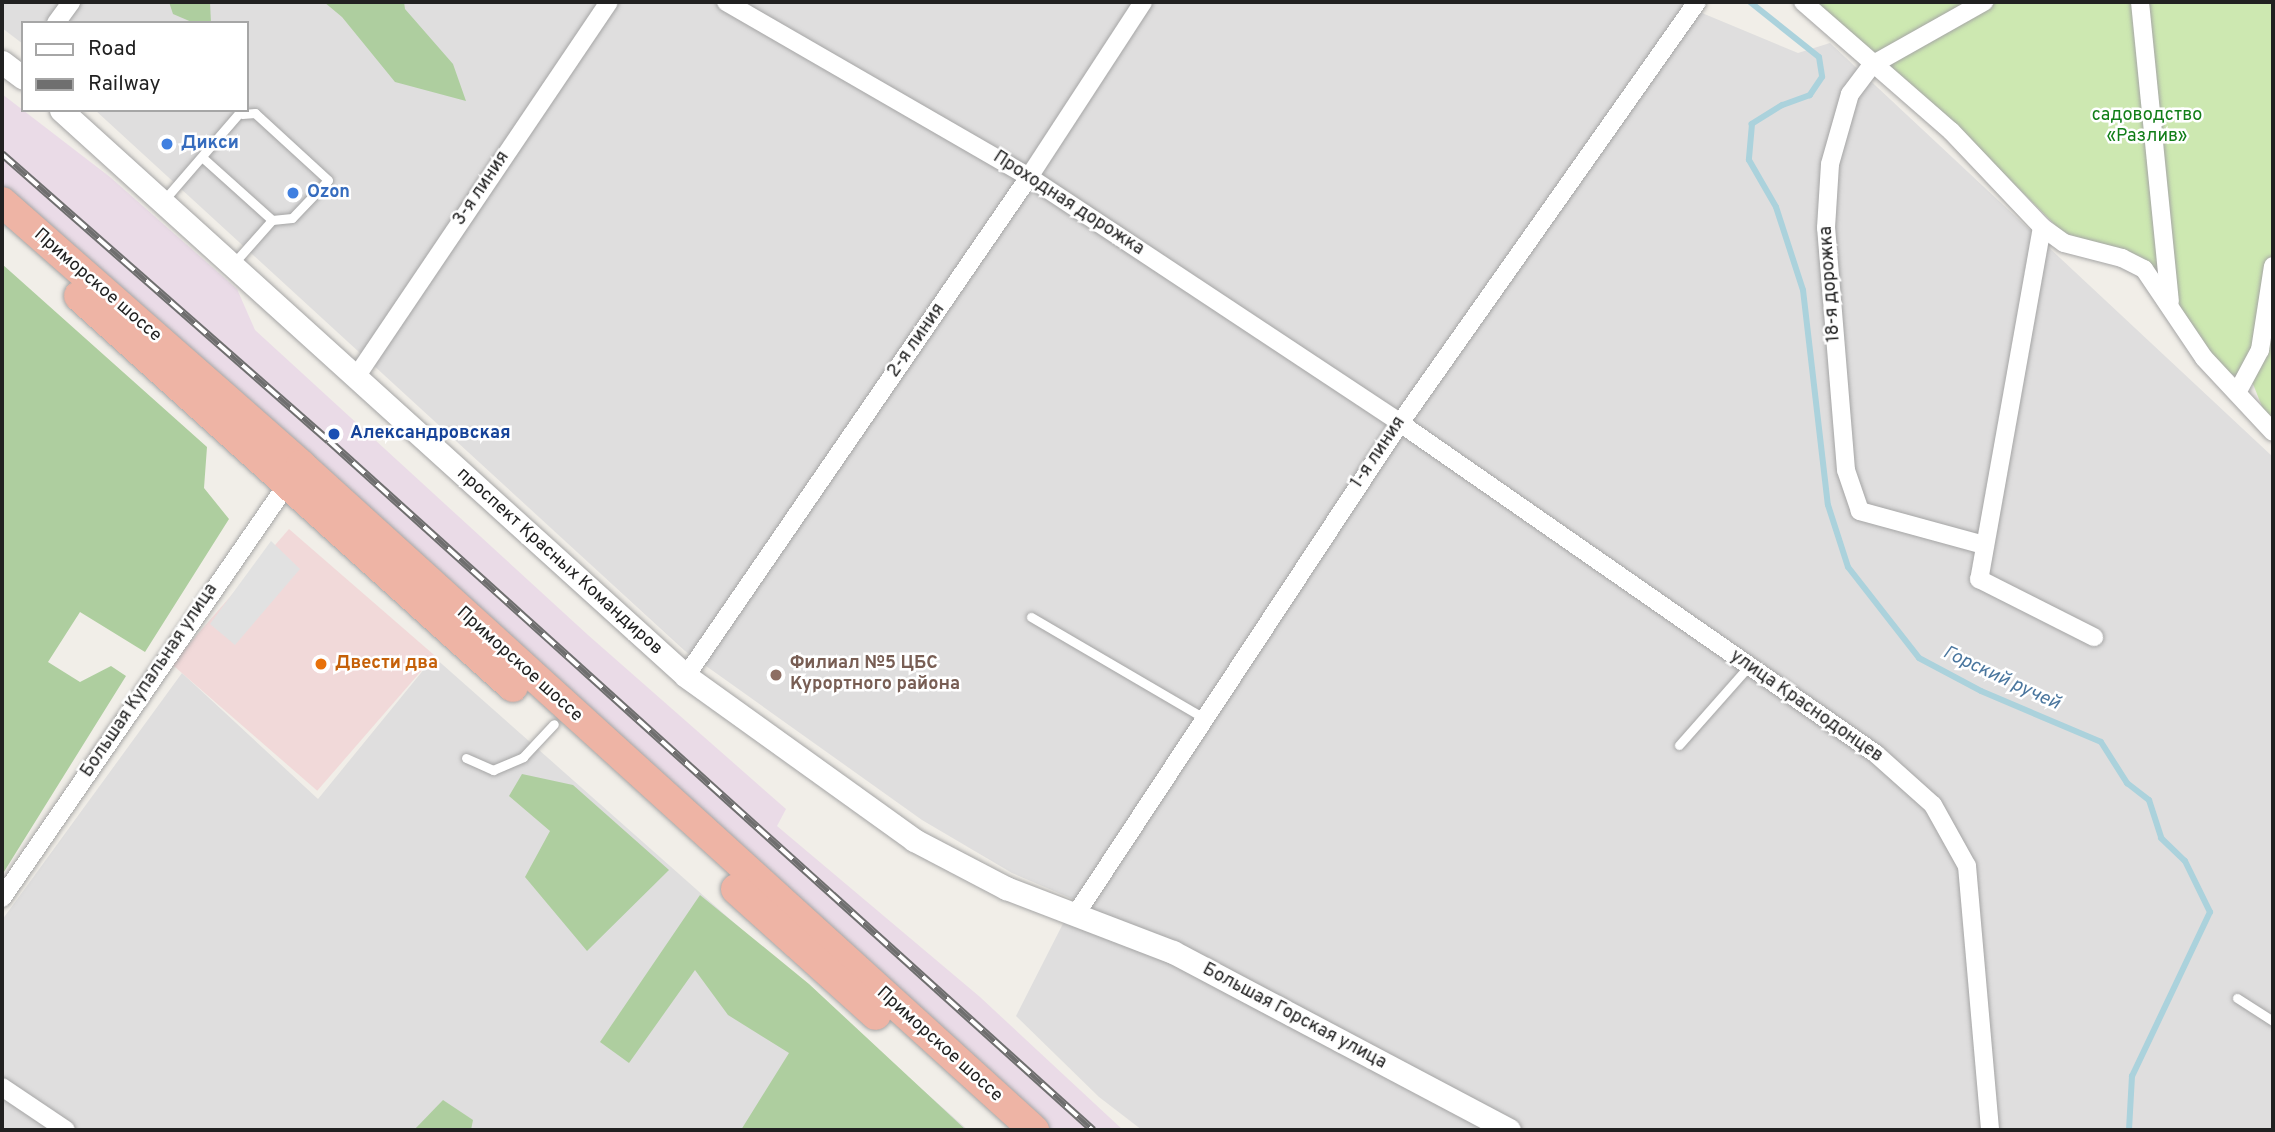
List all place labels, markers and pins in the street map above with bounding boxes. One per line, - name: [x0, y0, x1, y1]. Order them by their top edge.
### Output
- place label: Дикси: [181, 133, 239, 155]
- marker: Дикси: [159, 136, 175, 152]
- place label: Ozon: [307, 182, 350, 204]
- marker: Ozon: [285, 185, 301, 201]
- place label: Александровская: [350, 423, 511, 445]
- marker: Александровская: [324, 424, 344, 444]
- place label: Двести два: [335, 653, 438, 675]
- place label: Филиал №5 ЦБС Курортного района: [790, 654, 960, 696]
- marker: Двести два: [313, 656, 329, 672]
- marker: Филиал №5 ЦБС Курортного района: [768, 667, 784, 683]

